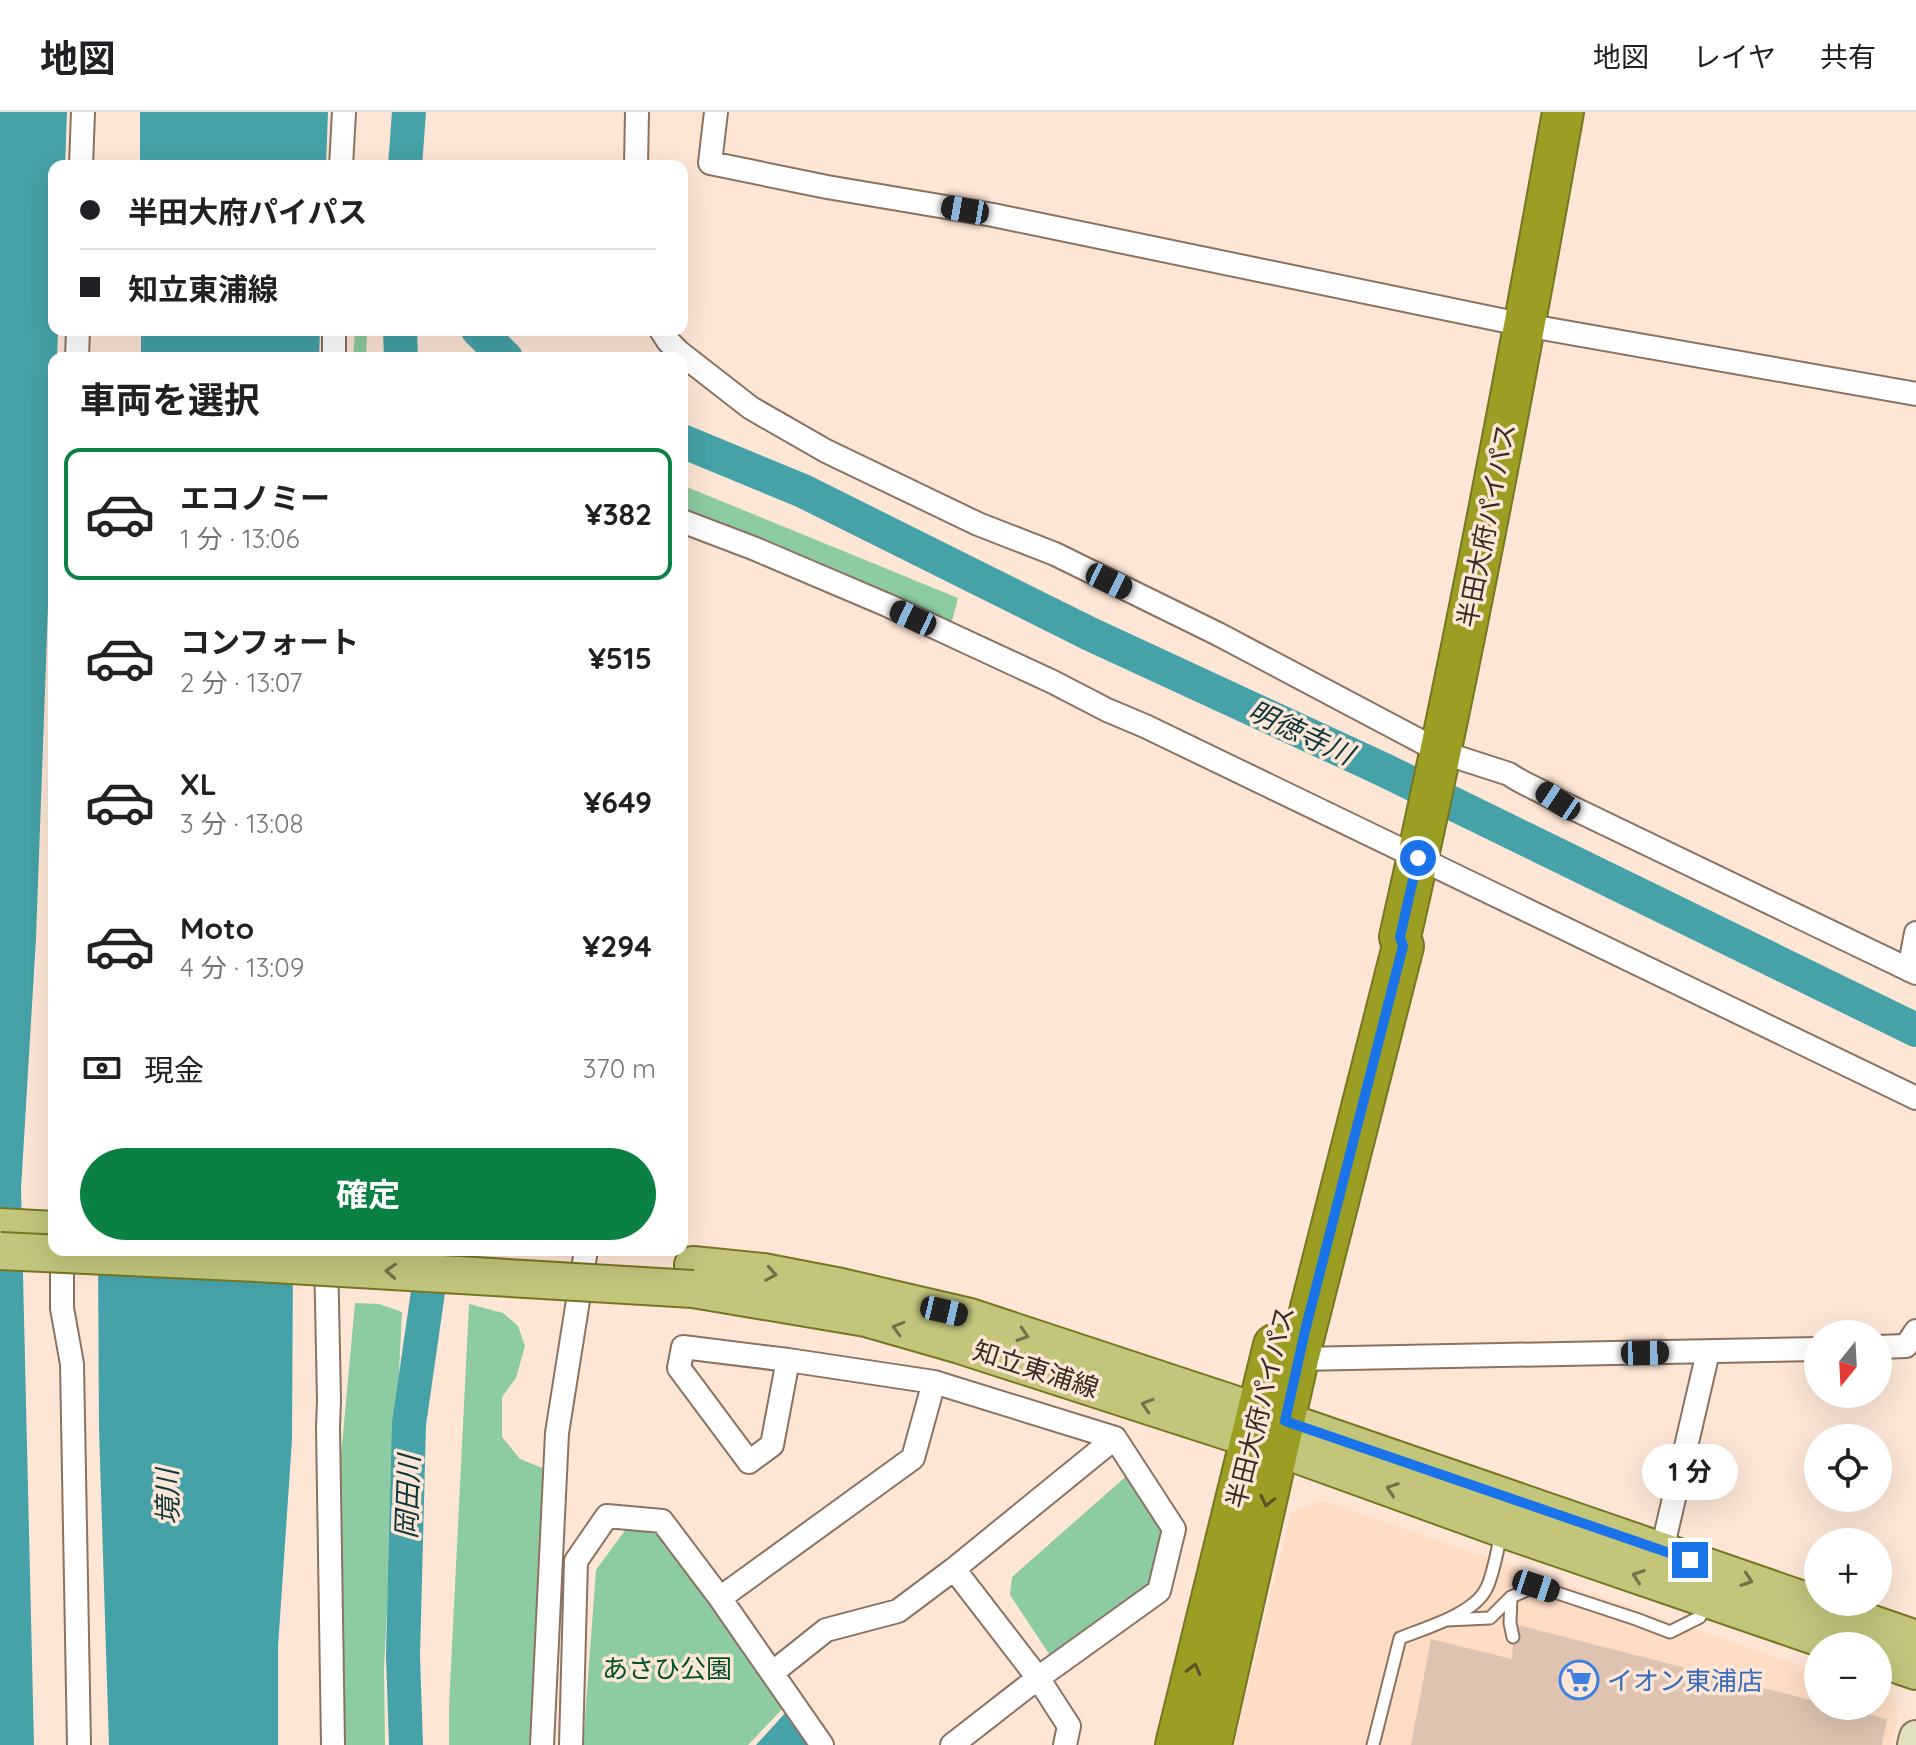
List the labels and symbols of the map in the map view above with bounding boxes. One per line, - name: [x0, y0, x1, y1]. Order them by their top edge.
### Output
- car: [939, 194, 991, 226]
- street label: 半田大府パイパス: [1450, 420, 1522, 630]
- car: [1082, 560, 1136, 602]
- car: [886, 597, 940, 639]
- water label: 明徳寺川: [1243, 692, 1362, 773]
- car: [1531, 778, 1585, 824]
- route start: [1400, 840, 1436, 876]
- one-way arrow: [384, 1263, 397, 1280]
- one-way arrow: [764, 1265, 778, 1282]
- car: [918, 1294, 970, 1328]
- street label: 半田大府パイパス: [1219, 1302, 1301, 1512]
- one-way arrow: [892, 1320, 906, 1337]
- north arrow: [1804, 1320, 1892, 1408]
- one-way arrow: [1016, 1325, 1030, 1341]
- street label: 知立東浦線: [969, 1333, 1103, 1405]
- car: [1621, 1341, 1669, 1365]
- one-way arrow: [1140, 1398, 1154, 1414]
- callout: 1 分: [1642, 1444, 1738, 1500]
- water label: 岡田川: [388, 1451, 426, 1540]
- water label: 境川: [149, 1466, 185, 1525]
- one-way arrow: [1386, 1482, 1400, 1499]
- one-way arrow: [1259, 1494, 1276, 1508]
- route end: [1672, 1542, 1708, 1578]
- car: [1509, 1567, 1563, 1605]
- one-way arrow: [1631, 1570, 1645, 1586]
- one-way arrow: [1739, 1570, 1753, 1586]
- park label: あさひ公園: [602, 1652, 732, 1685]
- supermarket icon: イオン東浦店: [1558, 1659, 1600, 1701]
- one-way arrow: [1185, 1663, 1202, 1677]
- place label: イオン東浦店: [1607, 1664, 1763, 1697]

